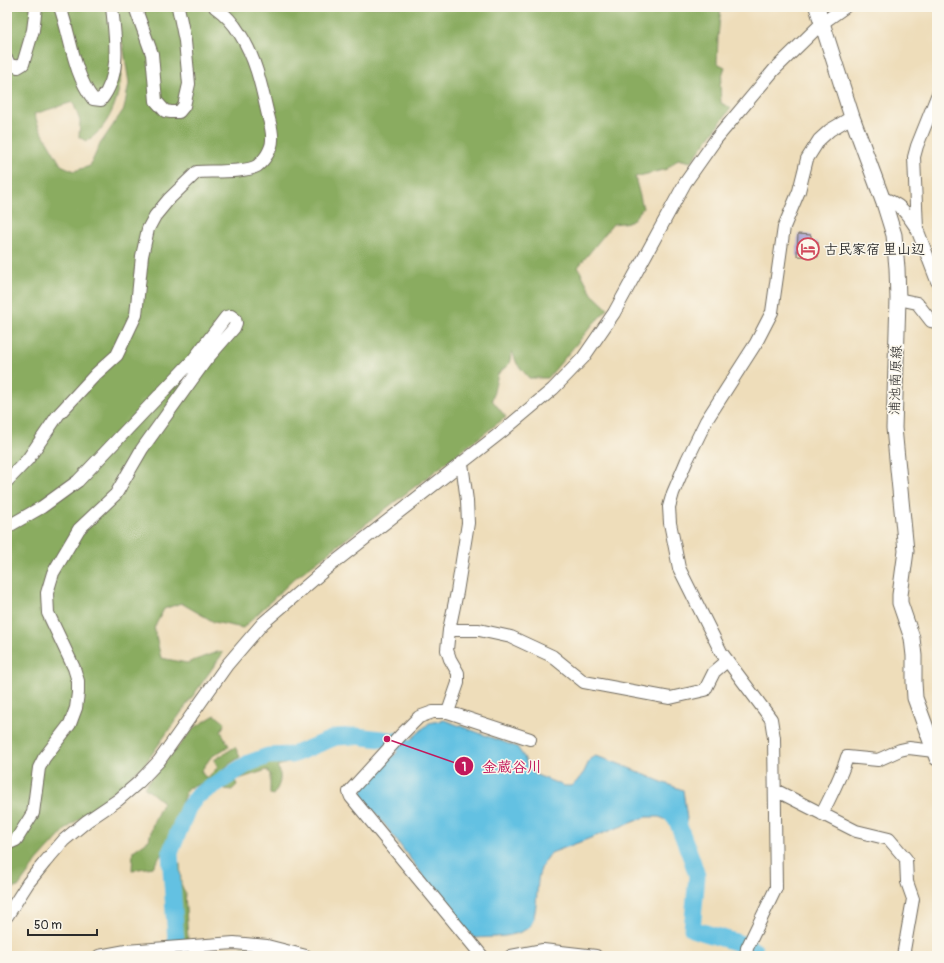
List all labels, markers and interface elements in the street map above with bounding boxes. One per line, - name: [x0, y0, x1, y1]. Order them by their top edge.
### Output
- hotel icon: 古民家宿 里山辺: [795, 236, 821, 262]
- place label: 古民家宿 里山辺: [824, 241, 925, 258]
- street label: 浦池南原線: [886, 345, 905, 415]
- callout: 金蔵谷川: [454, 753, 550, 780]
- text: 金蔵谷川: [482, 758, 542, 777]
- text: 1: [462, 760, 466, 775]
- scale bar: [28, 911, 97, 937]
- text: 50 m: [34, 918, 62, 933]

